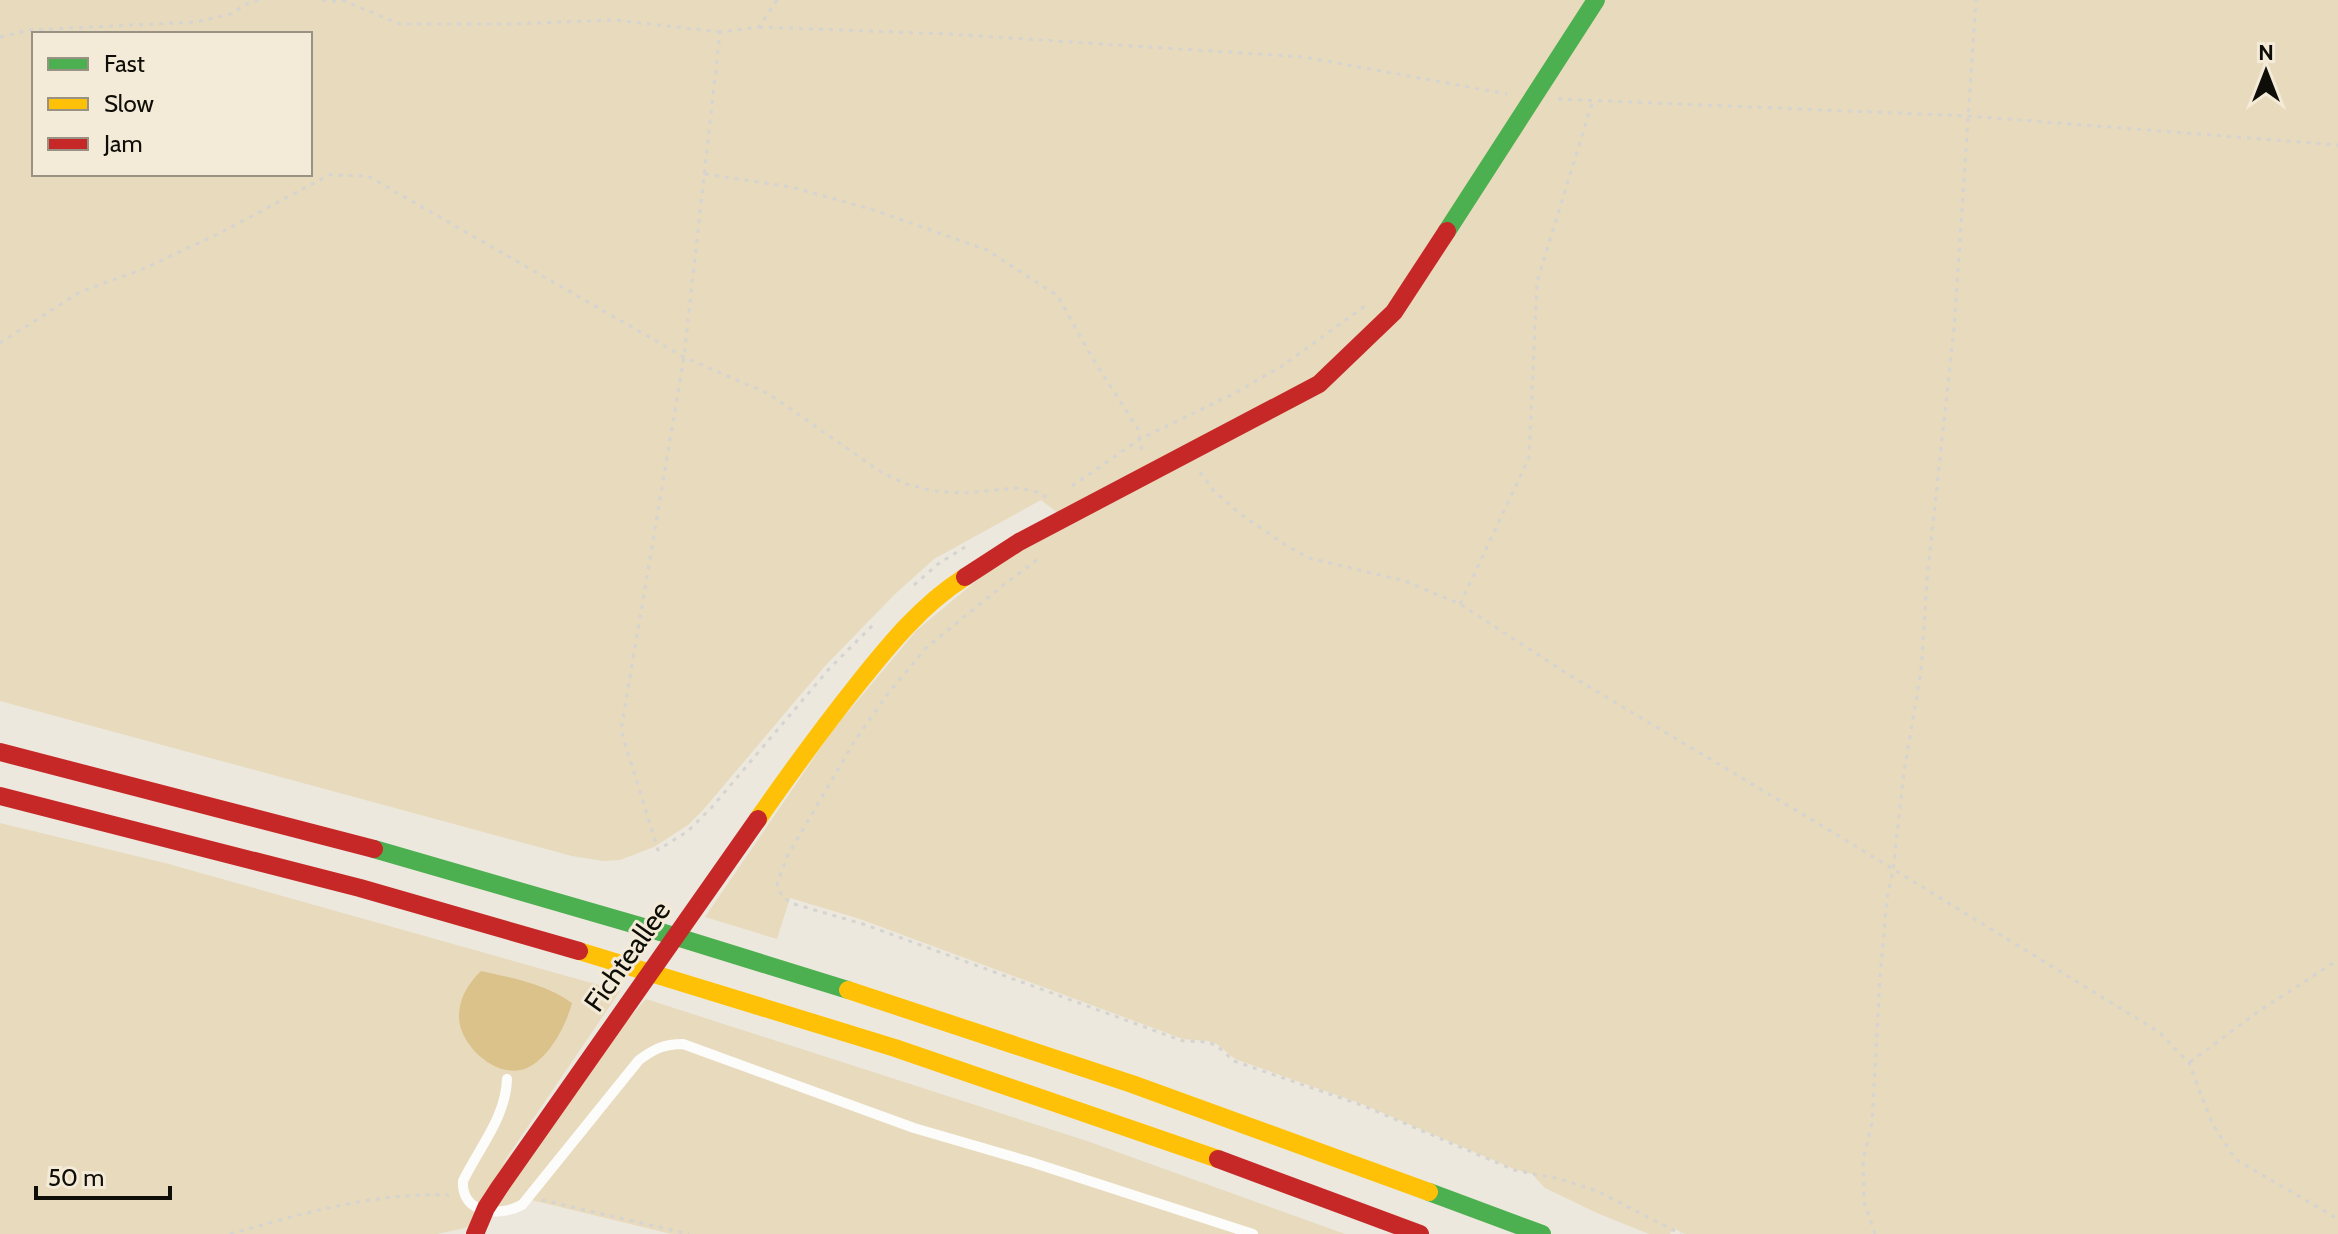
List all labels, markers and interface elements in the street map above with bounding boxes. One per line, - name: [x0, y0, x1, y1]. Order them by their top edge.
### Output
- legend: [32, 32, 312, 176]
- north arrow: [2226, 32, 2306, 112]
- text: N: [2258, 39, 2274, 66]
- text: Fast: [104, 49, 145, 78]
- text: Slow: [104, 89, 154, 118]
- text: Jam: [103, 129, 142, 158]
- street label: Fichteallee: [577, 894, 677, 1018]
- scale bar: [36, 1150, 170, 1200]
- text: 50 m: [48, 1163, 104, 1192]

